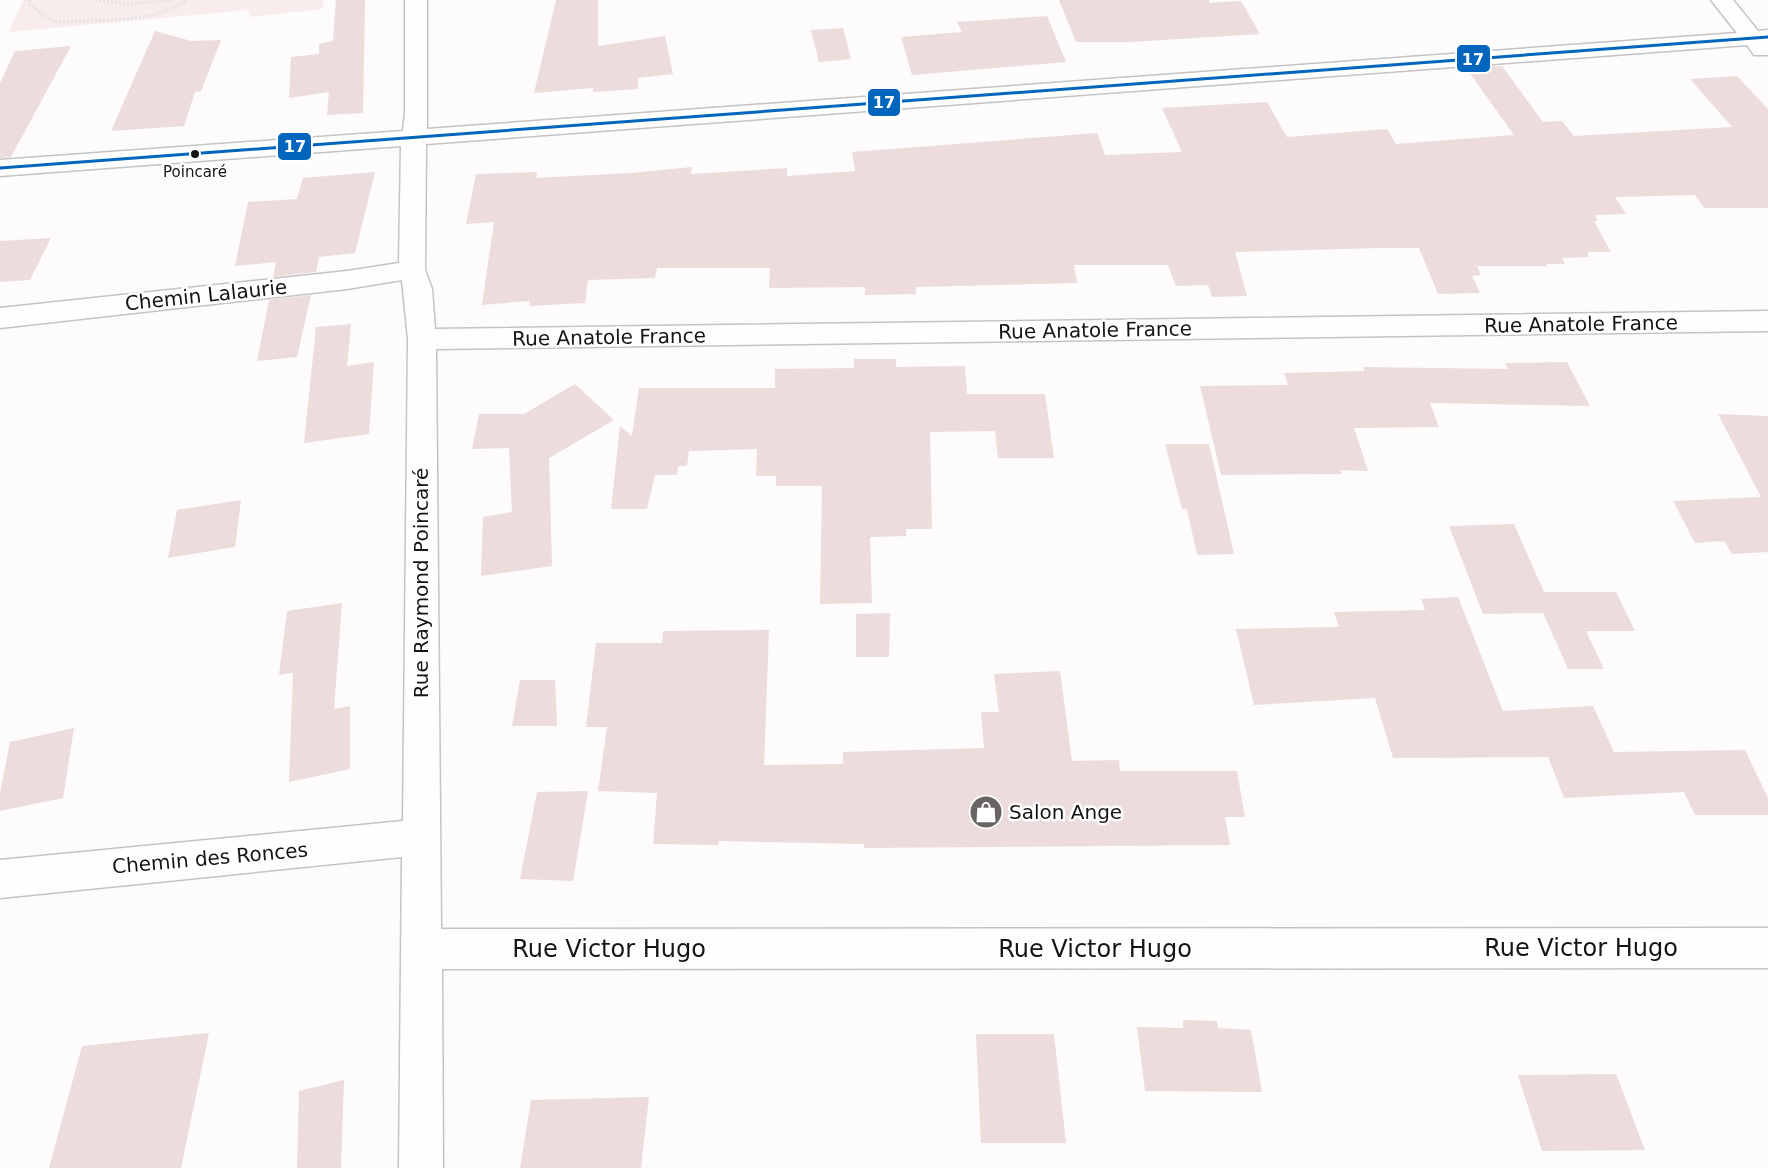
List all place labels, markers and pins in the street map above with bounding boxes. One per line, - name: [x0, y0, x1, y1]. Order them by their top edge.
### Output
- marker: Poincaré: [189, 148, 201, 160]
- place label: Poincaré: [163, 163, 227, 181]
- shop icon: Salon Ange: [968, 794, 1004, 830]
- place label: Salon Ange: [1009, 800, 1122, 824]

